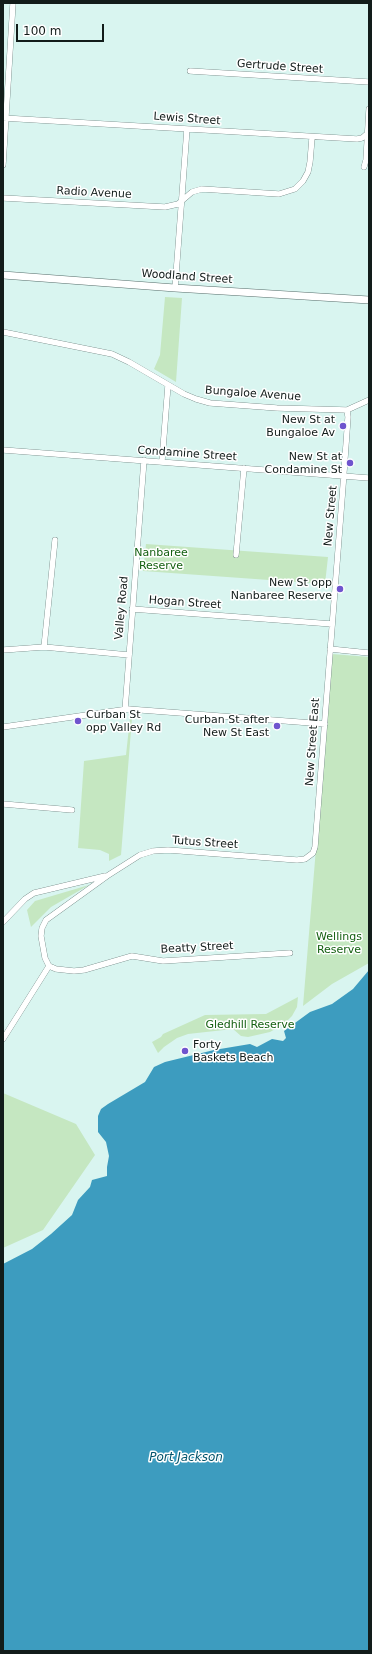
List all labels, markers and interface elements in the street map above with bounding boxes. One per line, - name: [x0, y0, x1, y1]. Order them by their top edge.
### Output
- scale bar: [18, 16, 106, 42]
- text: 100 m: [23, 24, 61, 38]
- street label: Gertrude Street: [236, 57, 324, 77]
- street label: Lewis Street: [153, 110, 221, 128]
- street label: Radio Avenue: [56, 184, 132, 202]
- street label: Woodland Street: [141, 267, 233, 287]
- street label: Bungaloe Avenue: [205, 384, 301, 404]
- place label: New St at Bungaloe Av: [266, 413, 335, 439]
- marker: New St at Bungaloe Av: [338, 421, 348, 431]
- street label: Condamine Street: [137, 444, 237, 464]
- place label: New St at Condamine St: [265, 450, 342, 476]
- marker: New St at Condamine St: [345, 458, 355, 468]
- street label: New Street: [322, 485, 340, 547]
- park label: Nanbaree Reserve: [134, 546, 188, 572]
- street label: Valley Road: [113, 576, 131, 640]
- place label: New St opp Nanbaree Reserve: [231, 576, 332, 602]
- marker: New St opp Nanbaree Reserve: [335, 584, 345, 594]
- street label: Hogan Street: [148, 594, 222, 612]
- street label: New Street East: [303, 698, 323, 786]
- place label: Curban St opp Valley Rd: [86, 708, 161, 734]
- place label: Curban St after New St East: [185, 713, 269, 739]
- marker: Curban St opp Valley Rd: [73, 716, 83, 726]
- marker: Curban St after New St East: [272, 721, 282, 731]
- street label: Tutus Street: [172, 834, 238, 852]
- park label: Wellings Reserve: [316, 930, 362, 956]
- street label: Beatty Street: [160, 939, 234, 957]
- park label: Gledhill Reserve: [205, 1018, 295, 1032]
- place label: Forty Baskets Beach: [193, 1038, 273, 1064]
- marker: Forty Baskets Beach: [180, 1046, 190, 1056]
- water label: Port Jackson: [149, 1451, 223, 1465]

